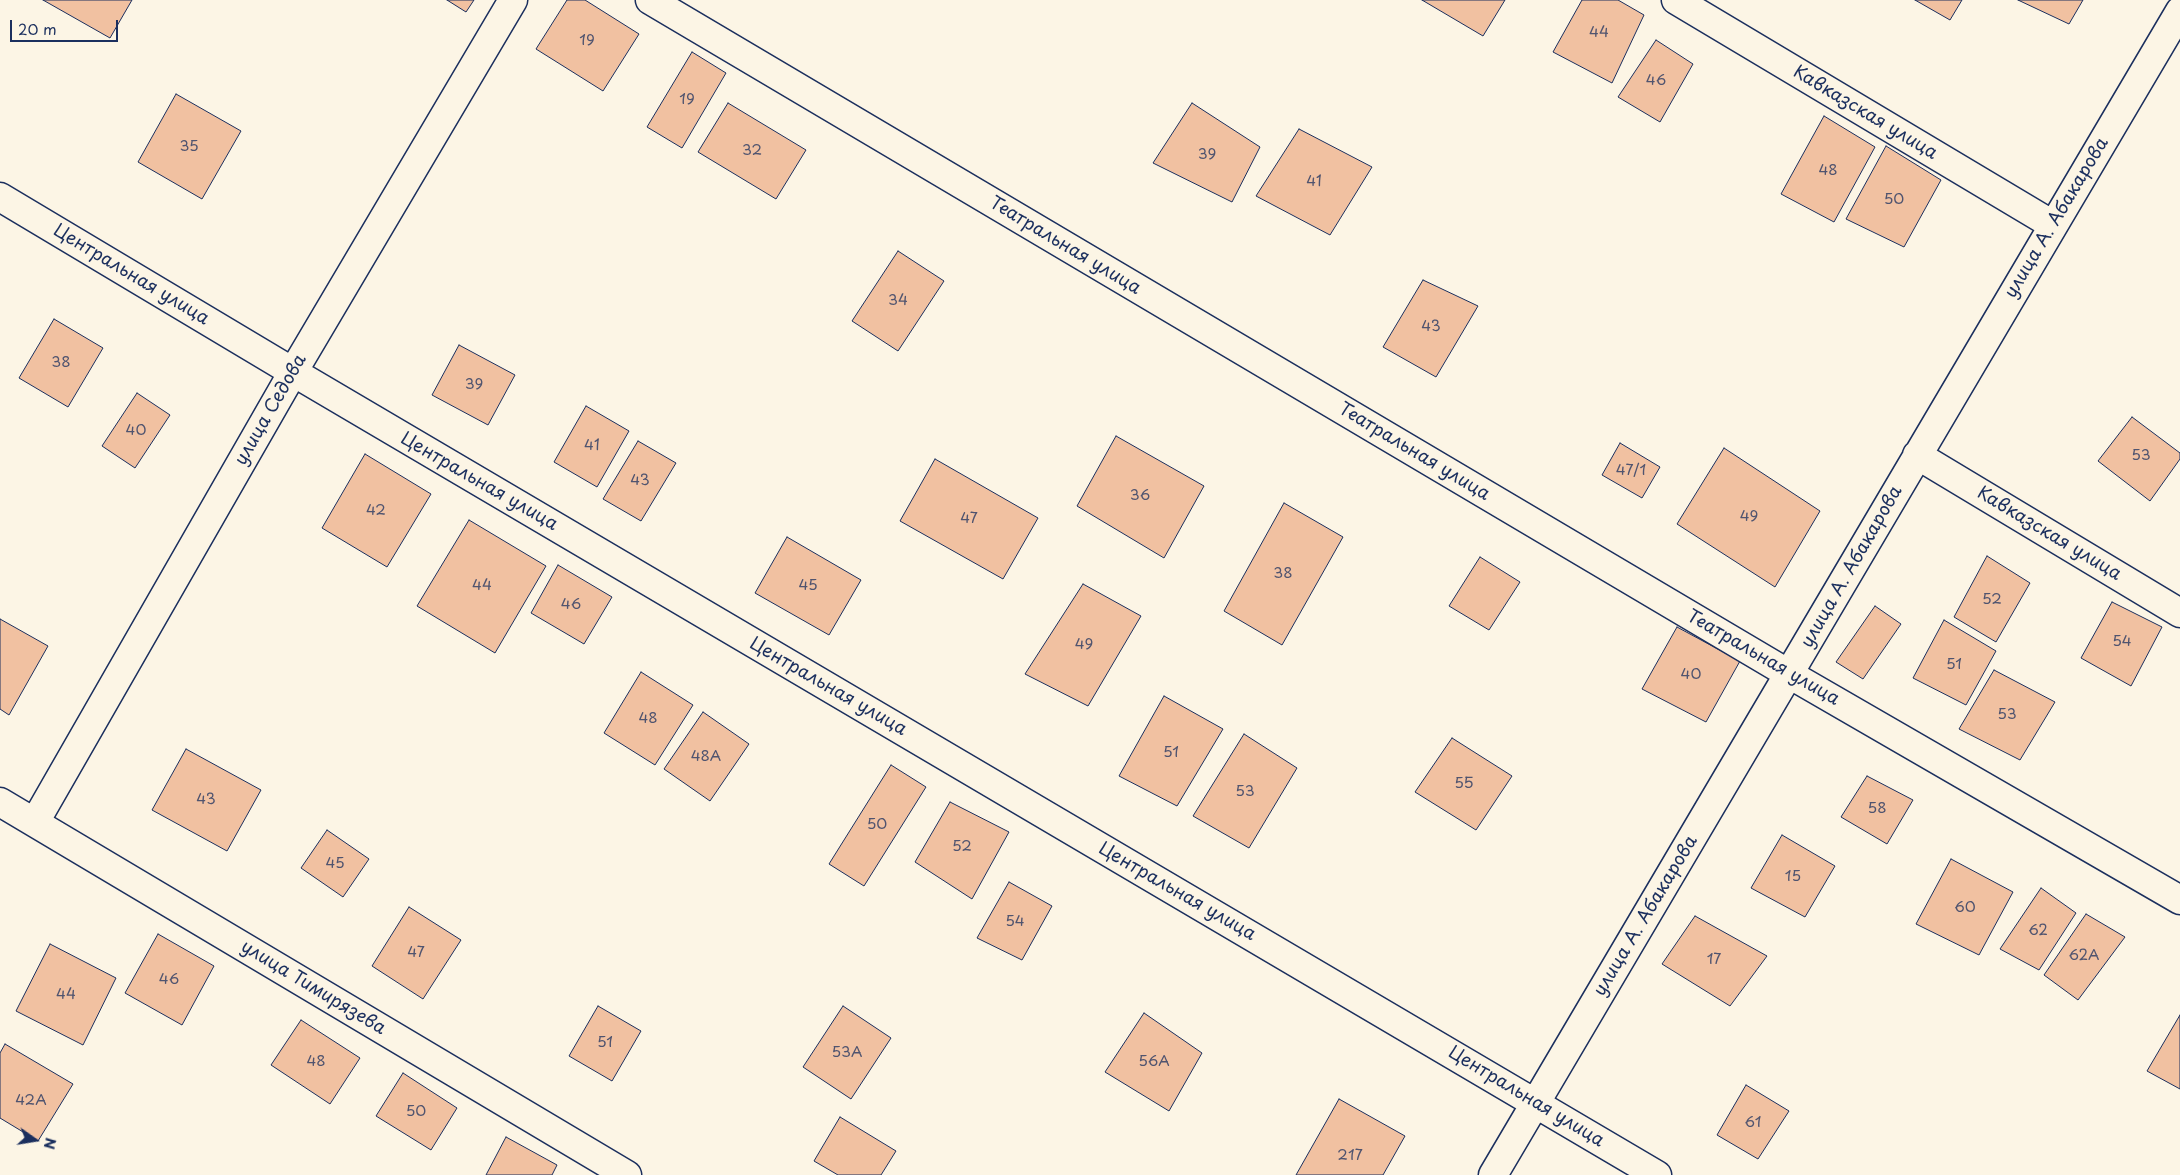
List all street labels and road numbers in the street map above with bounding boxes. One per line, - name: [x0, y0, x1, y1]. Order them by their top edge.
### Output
- street label: Кавказская улица: [1789, 61, 1941, 165]
- street label: улица А. Абакарова: [2000, 134, 2114, 302]
- street label: Театральная улица: [986, 192, 1144, 300]
- street label: Центральная улица: [49, 220, 213, 330]
- street label: улица Седова: [230, 351, 312, 469]
- street label: Театральная улица: [1335, 398, 1493, 506]
- street label: Центральная улица: [397, 428, 561, 536]
- street label: улица А. Абакарова: [1797, 482, 1907, 652]
- street label: Кавказская улица: [1973, 482, 2125, 586]
- street label: Театральная улица: [1683, 606, 1843, 710]
- street label: Центральная улица: [746, 633, 910, 741]
- street label: улица А. Абакарова: [1589, 832, 1703, 1000]
- street label: Центральная улица: [1095, 838, 1259, 946]
- street label: улица Тимирязева: [237, 936, 389, 1040]
- street label: Центральная улица: [1444, 1042, 1608, 1152]

